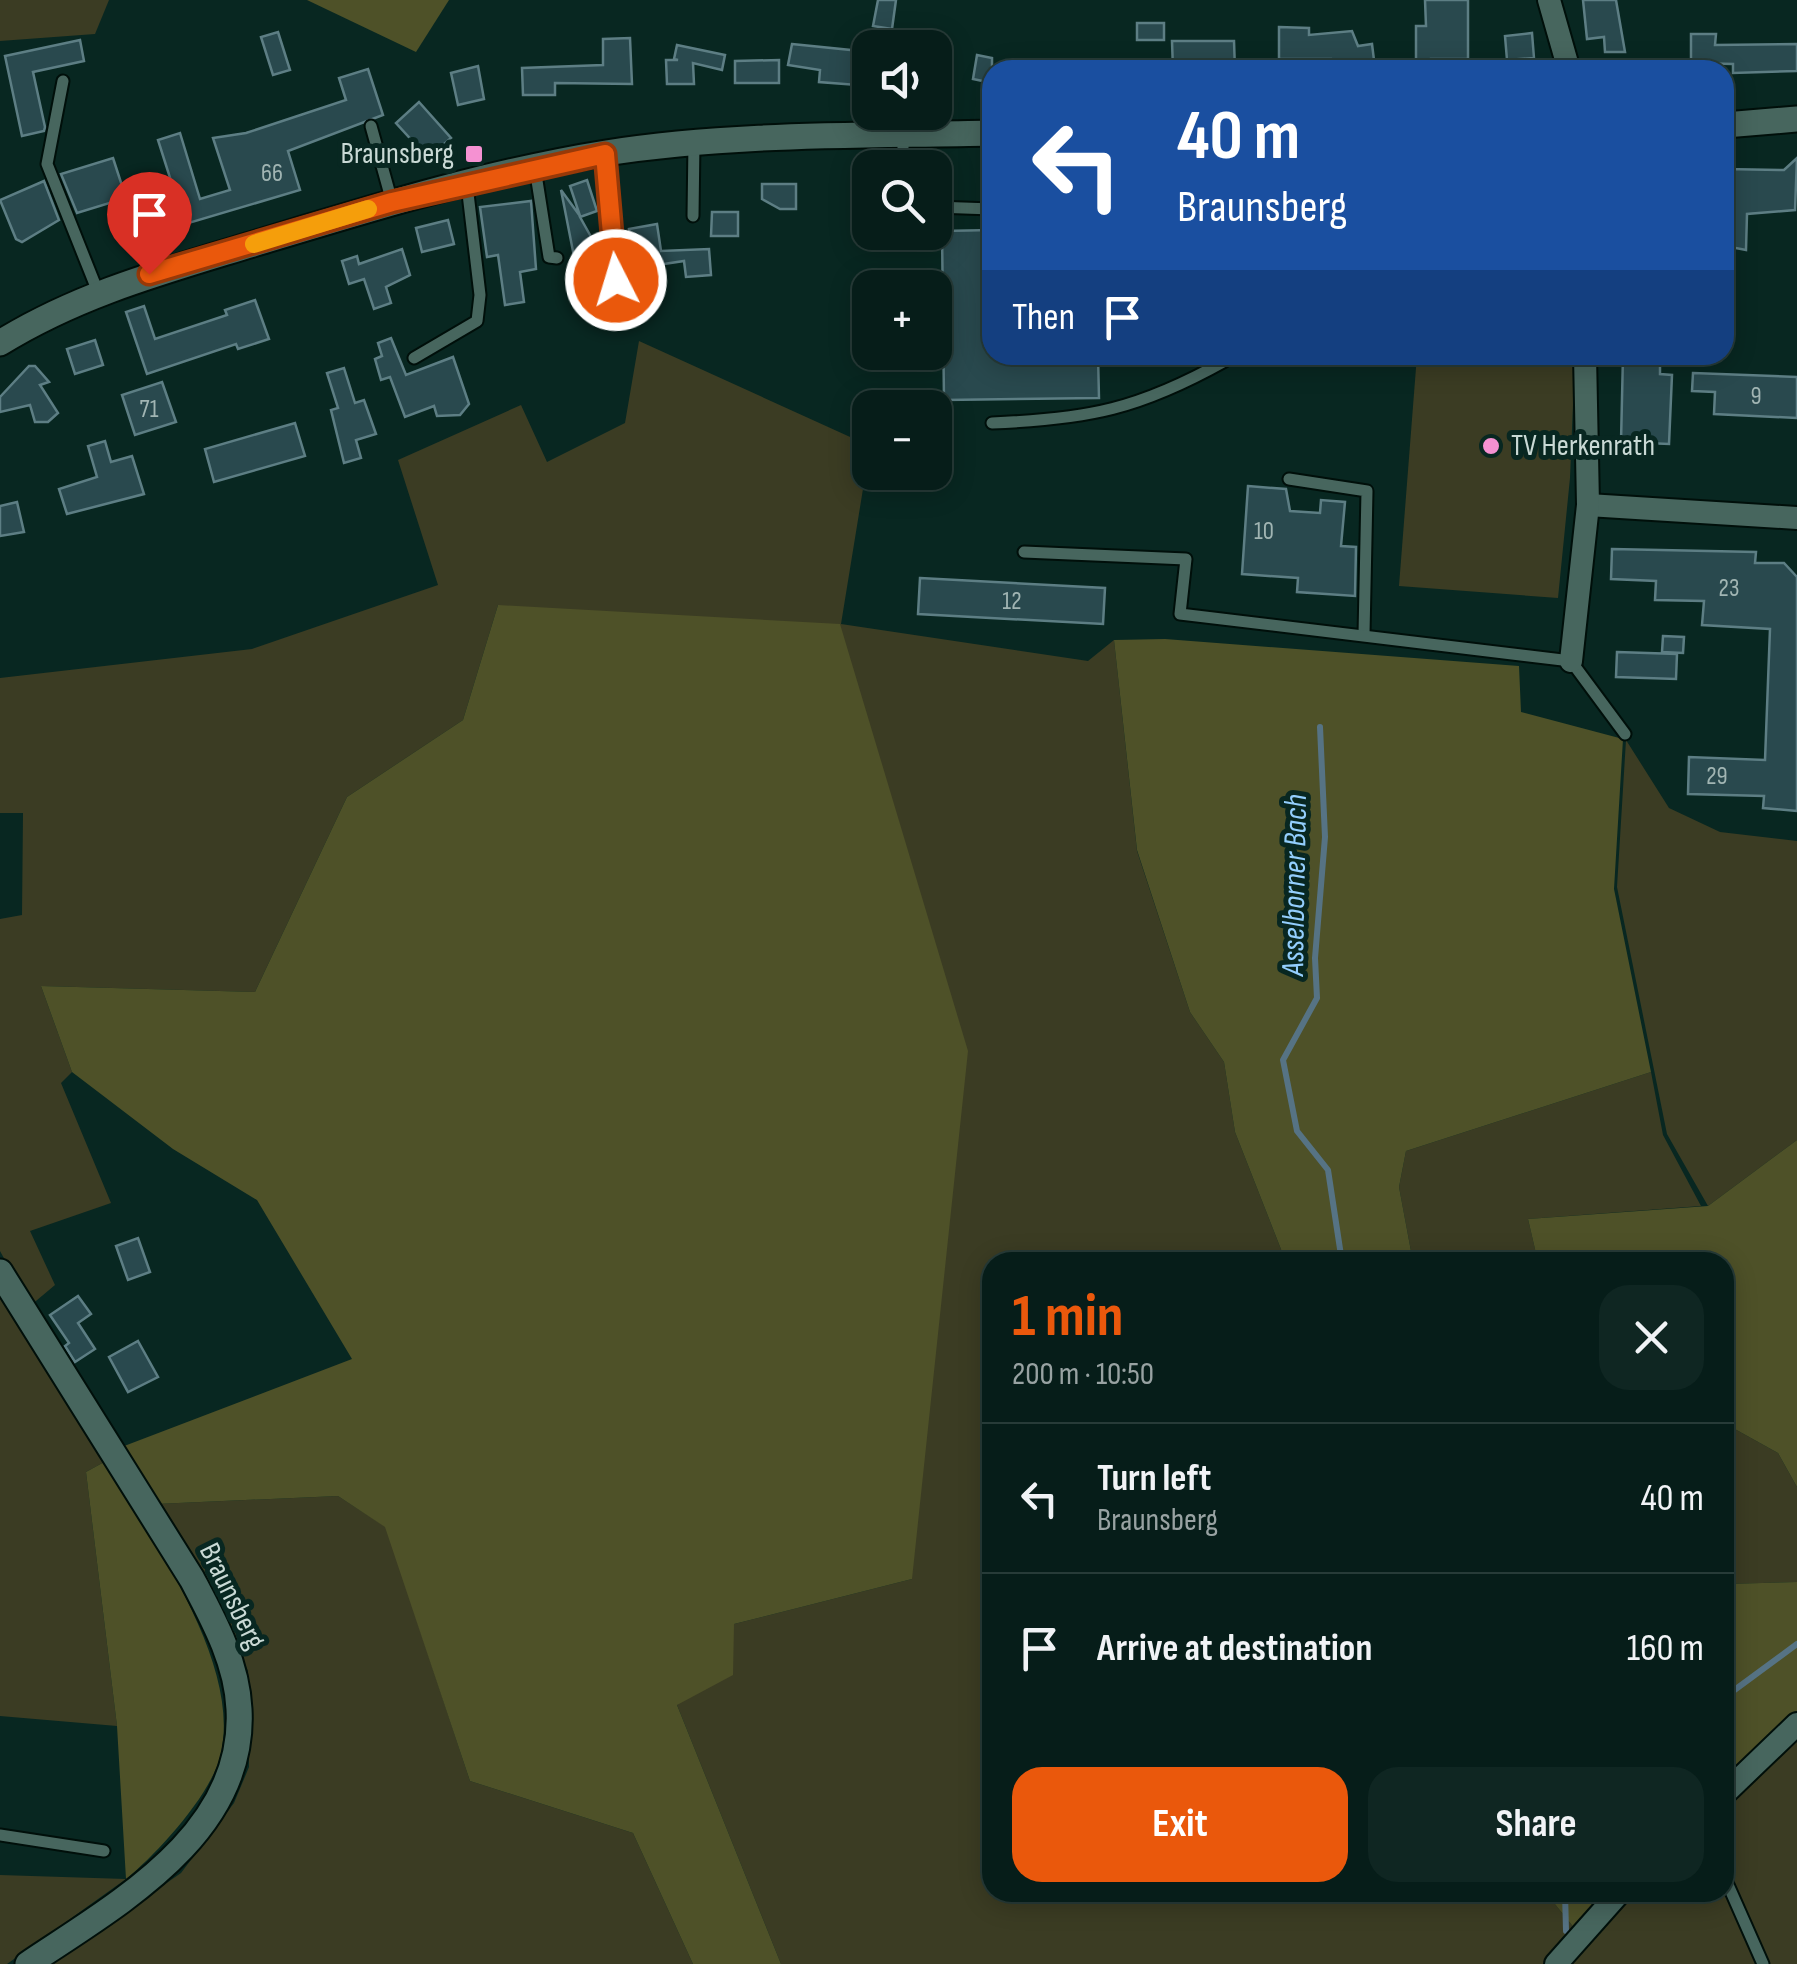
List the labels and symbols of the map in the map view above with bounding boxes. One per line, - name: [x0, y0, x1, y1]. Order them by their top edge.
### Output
- place label: Braunsberg: [341, 136, 454, 172]
- marker: Braunsberg: [463, 143, 485, 165]
- house number: 66: [261, 158, 283, 189]
- pin: [107, 172, 192, 275]
- position arrow: [564, 228, 668, 332]
- house number: 9: [1750, 381, 1762, 412]
- house number: 71: [140, 394, 159, 425]
- place label: TV Herkenrath: [1511, 428, 1655, 464]
- marker: TV Herkenrath: [1480, 435, 1502, 457]
- house number: 10: [1254, 516, 1274, 547]
- house number: 23: [1719, 573, 1739, 604]
- house number: 12: [1002, 586, 1022, 617]
- house number: 29: [1706, 761, 1728, 792]
- water label: Asselborner Bach: [1274, 794, 1316, 978]
- street label: Braunsberg: [191, 1537, 273, 1655]

